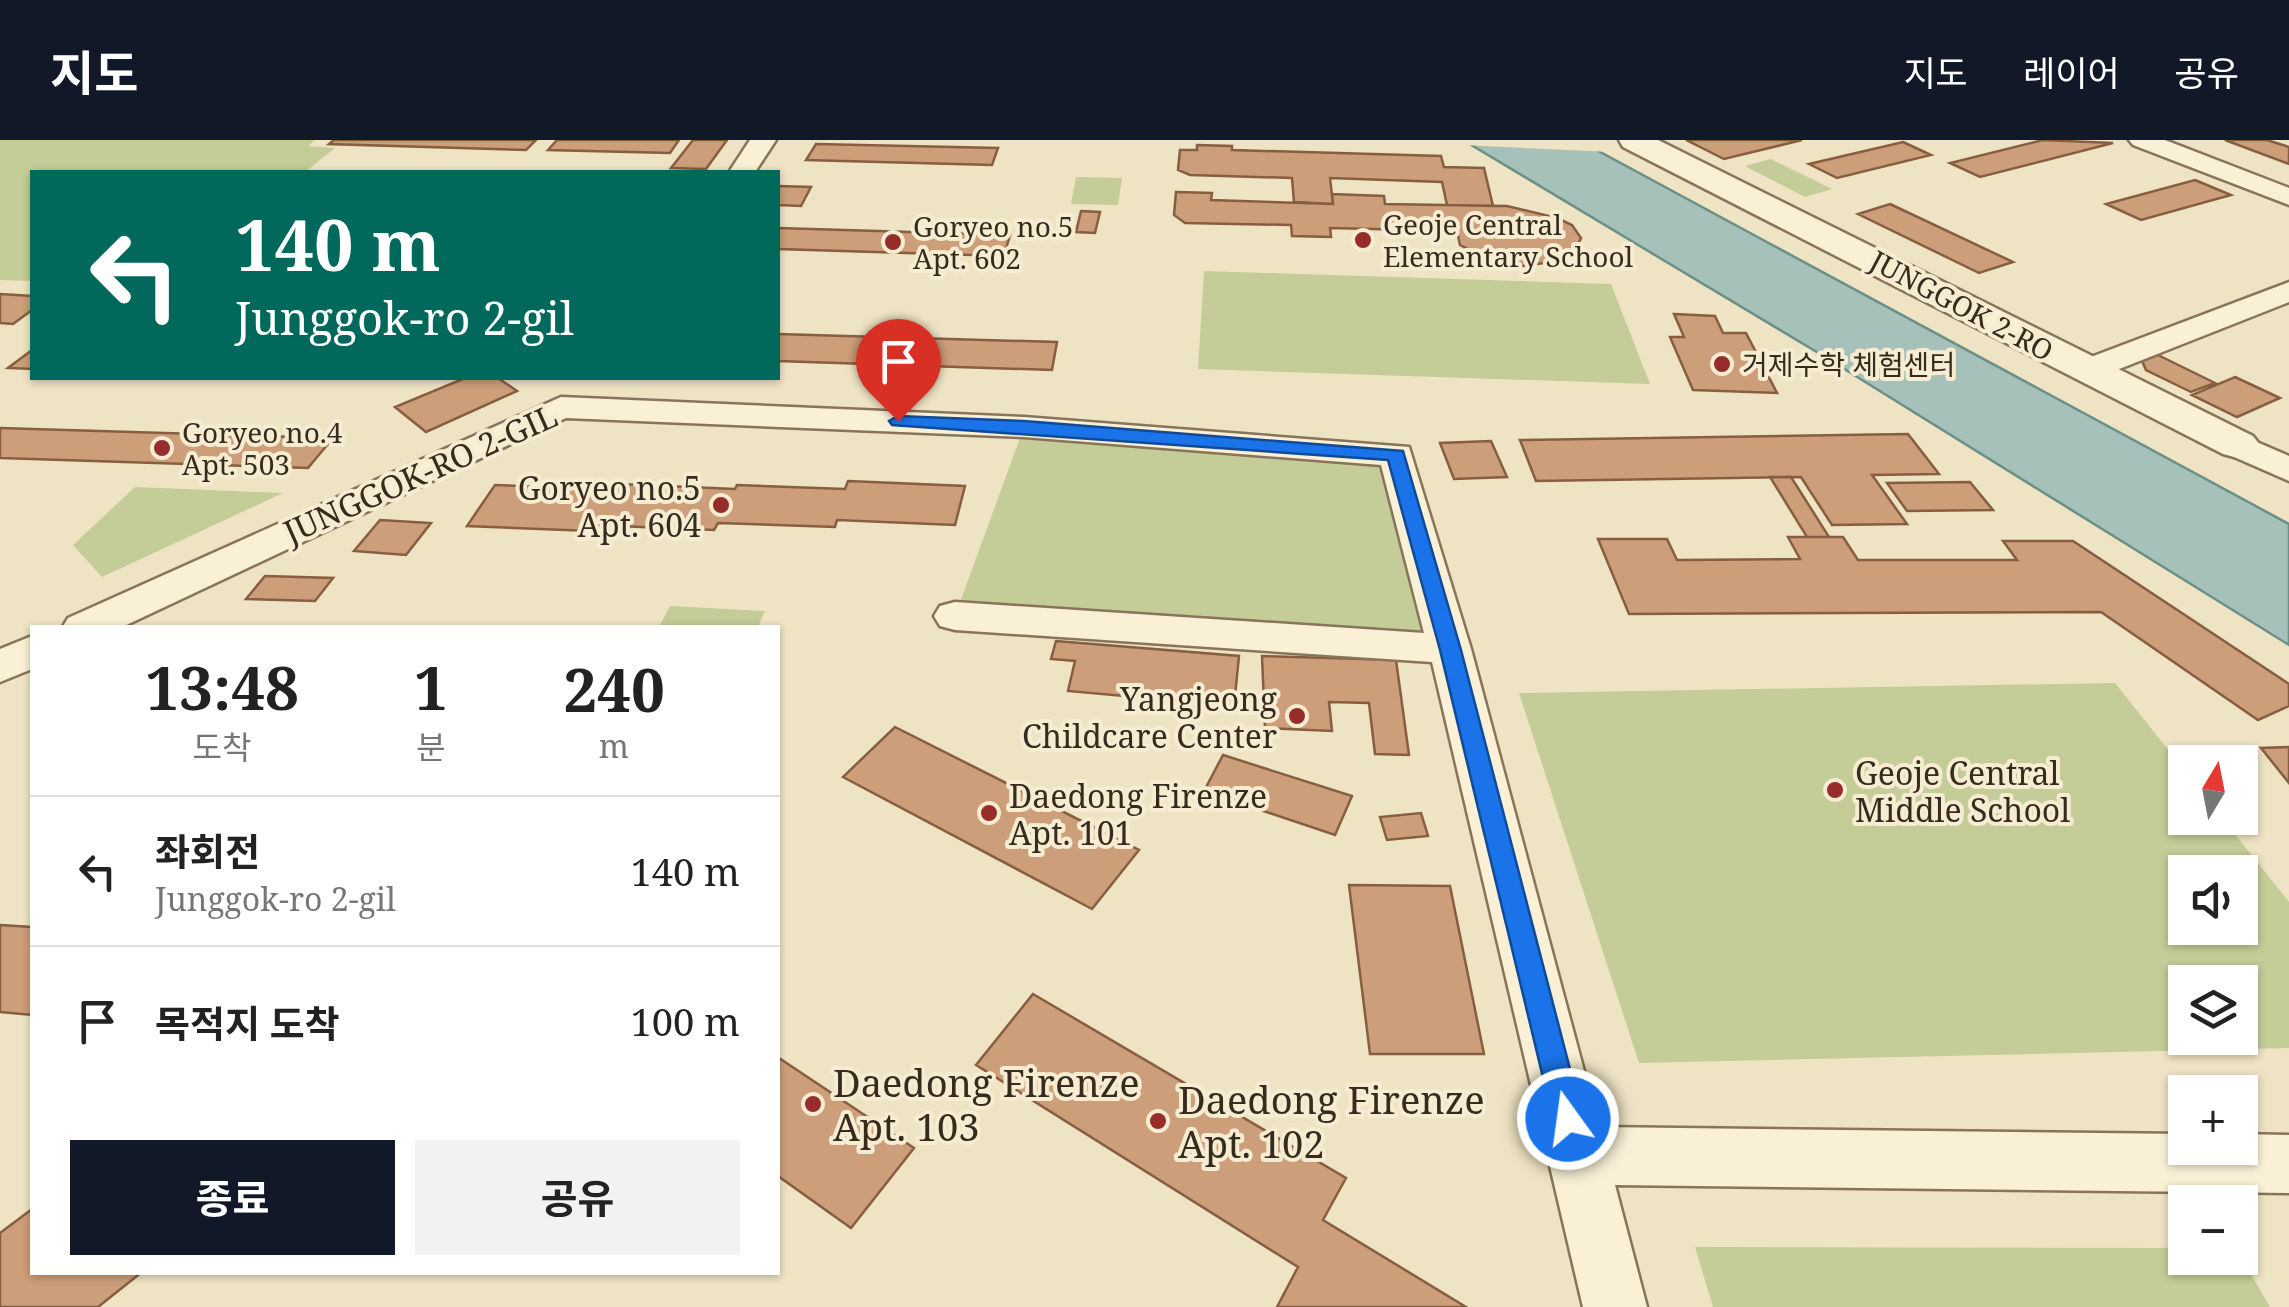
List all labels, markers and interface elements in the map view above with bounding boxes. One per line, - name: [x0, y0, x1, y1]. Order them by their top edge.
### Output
- text: 지도: [50, 40, 138, 105]
- text: 지도: [1904, 49, 1968, 96]
- text: 레이어: [2023, 49, 2120, 96]
- text: 공유: [2175, 49, 2239, 96]
- text: 140 m: [235, 196, 441, 292]
- place label: Geoje Central Elementary School: [1383, 205, 1634, 275]
- place label: Goryeo no.5 Apt. 602: [913, 207, 1073, 277]
- icon: left: [70, 210, 200, 340]
- marker: Geoje Central Elementary School: [1352, 229, 1374, 251]
- marker: Goryeo no.5 Apt. 602: [882, 231, 904, 253]
- street label: JUNGGOK 2-RO: [1863, 240, 2060, 369]
- text: Junggok-ro 2-gil: [235, 287, 574, 348]
- pin: [856, 319, 941, 422]
- icon: arrive: [871, 334, 926, 389]
- place label: 거제수학 체험센터: [1742, 345, 1955, 383]
- marker: 거제수학 체험센터: [1711, 353, 1733, 375]
- street label: JUNGGOK-RO 2-GIL: [275, 393, 564, 553]
- place label: Goryeo no.4 Apt. 503: [182, 413, 343, 483]
- marker: Goryeo no.4 Apt. 503: [151, 437, 173, 459]
- place label: Goryeo no.5 Apt. 604: [518, 466, 701, 546]
- marker: Goryeo no.5 Apt. 604: [710, 494, 732, 516]
- text: 13:48: [145, 646, 299, 728]
- text: 1: [414, 646, 448, 728]
- text: 240: [563, 648, 665, 730]
- place label: Yangjeong Childcare Center: [1022, 677, 1277, 757]
- marker: Yangjeong Childcare Center: [1286, 705, 1308, 727]
- text: m: [599, 724, 629, 767]
- text: 도착: [193, 725, 251, 768]
- text: 분: [416, 725, 446, 768]
- north arrow: [2168, 745, 2258, 835]
- map controls: [2168, 745, 2258, 1275]
- place label: Geoje Central Middle School: [1855, 751, 2070, 831]
- place label: Daedong Firenze Apt. 101: [1009, 774, 1267, 854]
- marker: Geoje Central Middle School: [1824, 779, 1846, 801]
- marker: Daedong Firenze Apt. 101: [978, 802, 1000, 824]
- text: 좌회전: [155, 825, 260, 877]
- icon: left: [70, 844, 125, 899]
- text: 140 m: [630, 845, 740, 897]
- button: sound: [2168, 855, 2258, 945]
- text: Junggok-ro 2-gil: [155, 877, 396, 920]
- button: layers: [2168, 965, 2258, 1055]
- icon: arrive: [70, 994, 125, 1049]
- text: 100 m: [630, 995, 740, 1047]
- text: 목적지 도착: [155, 997, 340, 1049]
- place label: Daedong Firenze Apt. 103: [833, 1056, 1140, 1152]
- position arrow: [1516, 1067, 1620, 1171]
- place label: Daedong Firenze Apt. 102: [1178, 1073, 1485, 1169]
- button: +: [2168, 1075, 2258, 1165]
- marker: Daedong Firenze Apt. 103: [802, 1093, 824, 1115]
- marker: Daedong Firenze Apt. 102: [1147, 1110, 1169, 1132]
- button: 종료: [70, 1140, 395, 1255]
- button: 공유: [415, 1140, 740, 1255]
- button: −: [2168, 1185, 2258, 1275]

